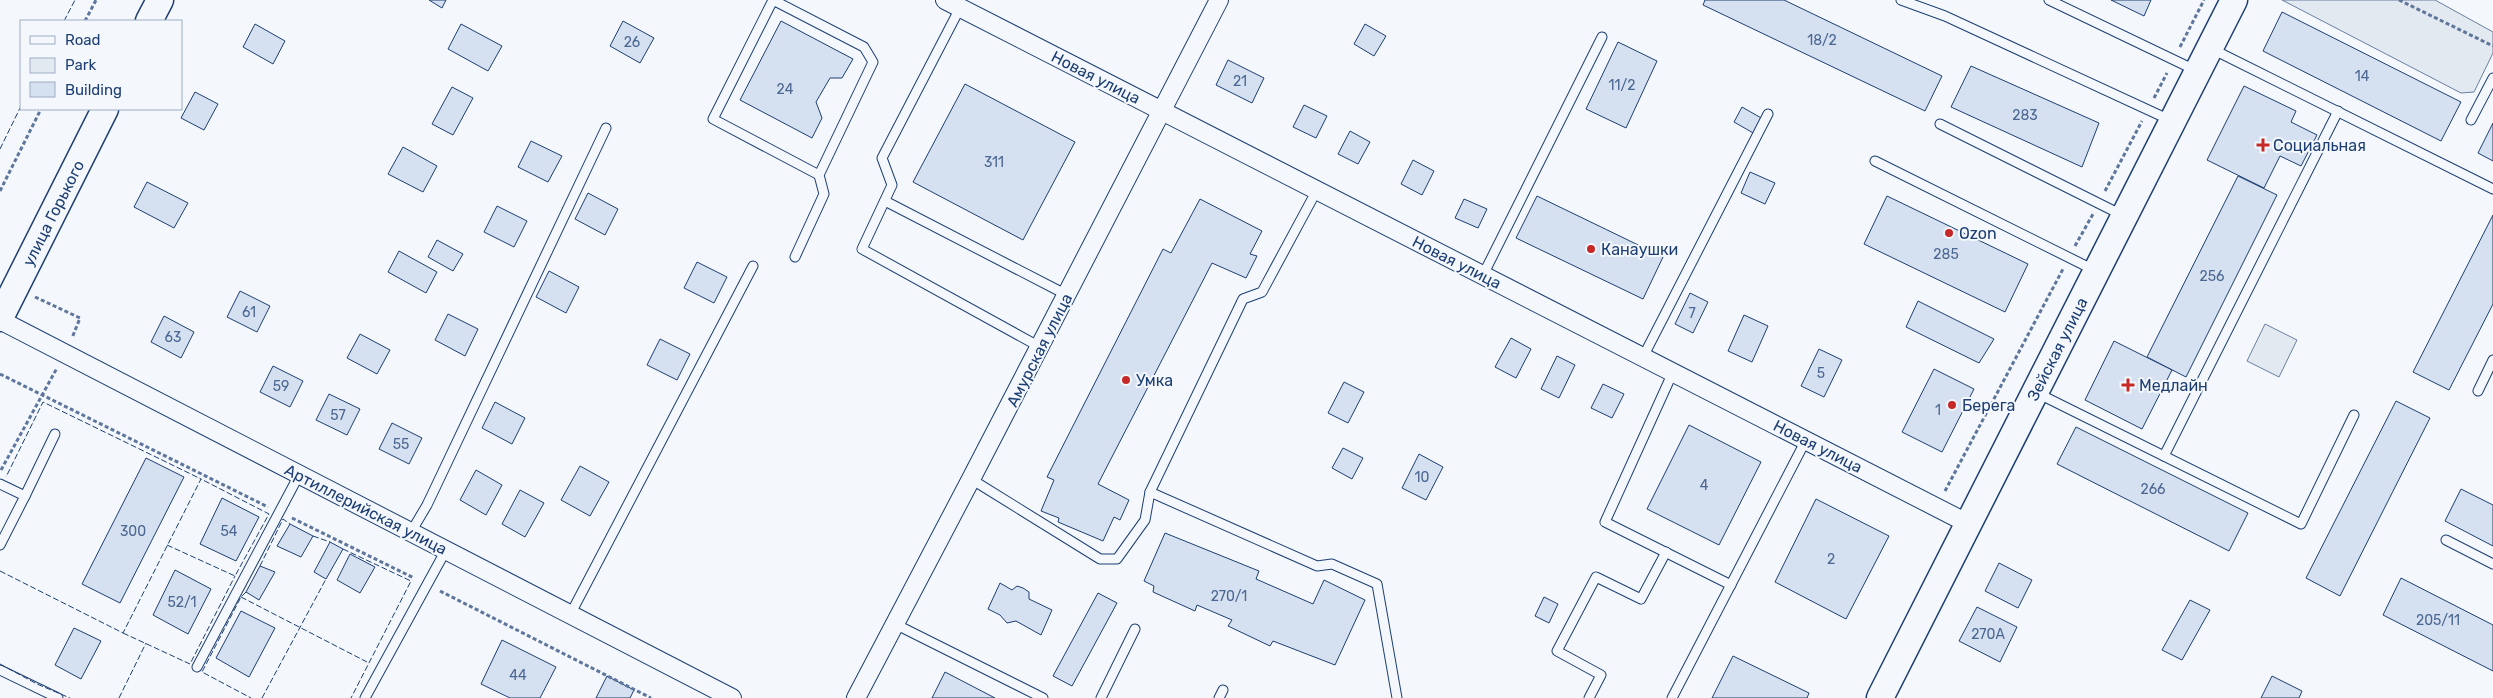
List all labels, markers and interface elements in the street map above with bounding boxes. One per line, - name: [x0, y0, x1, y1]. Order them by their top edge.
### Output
- legend: [20, 20, 182, 110]
- text: Road: [65, 31, 101, 49]
- house number: 18/2: [1807, 32, 1837, 49]
- house number: 26: [624, 34, 640, 51]
- street label: Новая улица: [1048, 47, 1143, 108]
- text: Park: [65, 56, 96, 74]
- house number: 14: [2355, 68, 2370, 85]
- house number: 21: [1233, 73, 1247, 90]
- house number: 11/2: [1609, 77, 1635, 94]
- text: Building: [65, 81, 122, 99]
- house number: 24: [777, 81, 794, 98]
- house number: 283: [2012, 107, 2038, 124]
- place label: Социальная: [2273, 136, 2366, 155]
- marker: Социальная: [2257, 139, 2269, 151]
- house number: 311: [984, 154, 1004, 171]
- street label: улица Горького: [19, 157, 88, 269]
- place label: Ozon: [1959, 224, 1997, 243]
- marker: Ozon: [1943, 227, 1955, 239]
- street label: Новая улица: [1409, 232, 1504, 293]
- place label: Канаушки: [1601, 240, 1678, 259]
- marker: Канаушки: [1585, 243, 1597, 255]
- house number: 285: [1933, 246, 1959, 263]
- house number: 256: [2200, 268, 2224, 285]
- street label: Амурская улица: [1003, 290, 1076, 410]
- street label: Зейская улица: [2023, 294, 2092, 404]
- house number: 61: [242, 304, 256, 321]
- house number: 7: [1688, 305, 1696, 322]
- house number: 63: [165, 329, 181, 346]
- house number: 5: [1817, 365, 1825, 382]
- place label: Умка: [1136, 371, 1173, 390]
- marker: Умка: [1120, 374, 1132, 386]
- place label: Медлайн: [2139, 376, 2208, 395]
- house number: 59: [273, 378, 289, 395]
- marker: Медлайн: [2121, 378, 2135, 392]
- place label: Берега: [1962, 396, 2015, 415]
- marker: Берега: [1946, 399, 1958, 411]
- house number: 1: [1935, 402, 1941, 419]
- house number: 57: [330, 407, 346, 424]
- street label: Новая улица: [1770, 416, 1865, 477]
- house number: 55: [393, 436, 409, 453]
- street label: Артиллерийская улица: [281, 460, 450, 559]
- house number: 10: [1415, 469, 1430, 486]
- house number: 4: [1700, 477, 1709, 494]
- house number: 266: [2140, 481, 2166, 498]
- house number: 300: [120, 523, 146, 540]
- house number: 54: [220, 523, 238, 540]
- house number: 2: [1827, 551, 1835, 568]
- house number: 270/1: [1211, 588, 1247, 605]
- house number: 52/1: [167, 594, 197, 611]
- house number: 205/11: [2416, 612, 2460, 629]
- house number: 270А: [1971, 626, 2005, 643]
- house number: 44: [509, 667, 527, 684]

